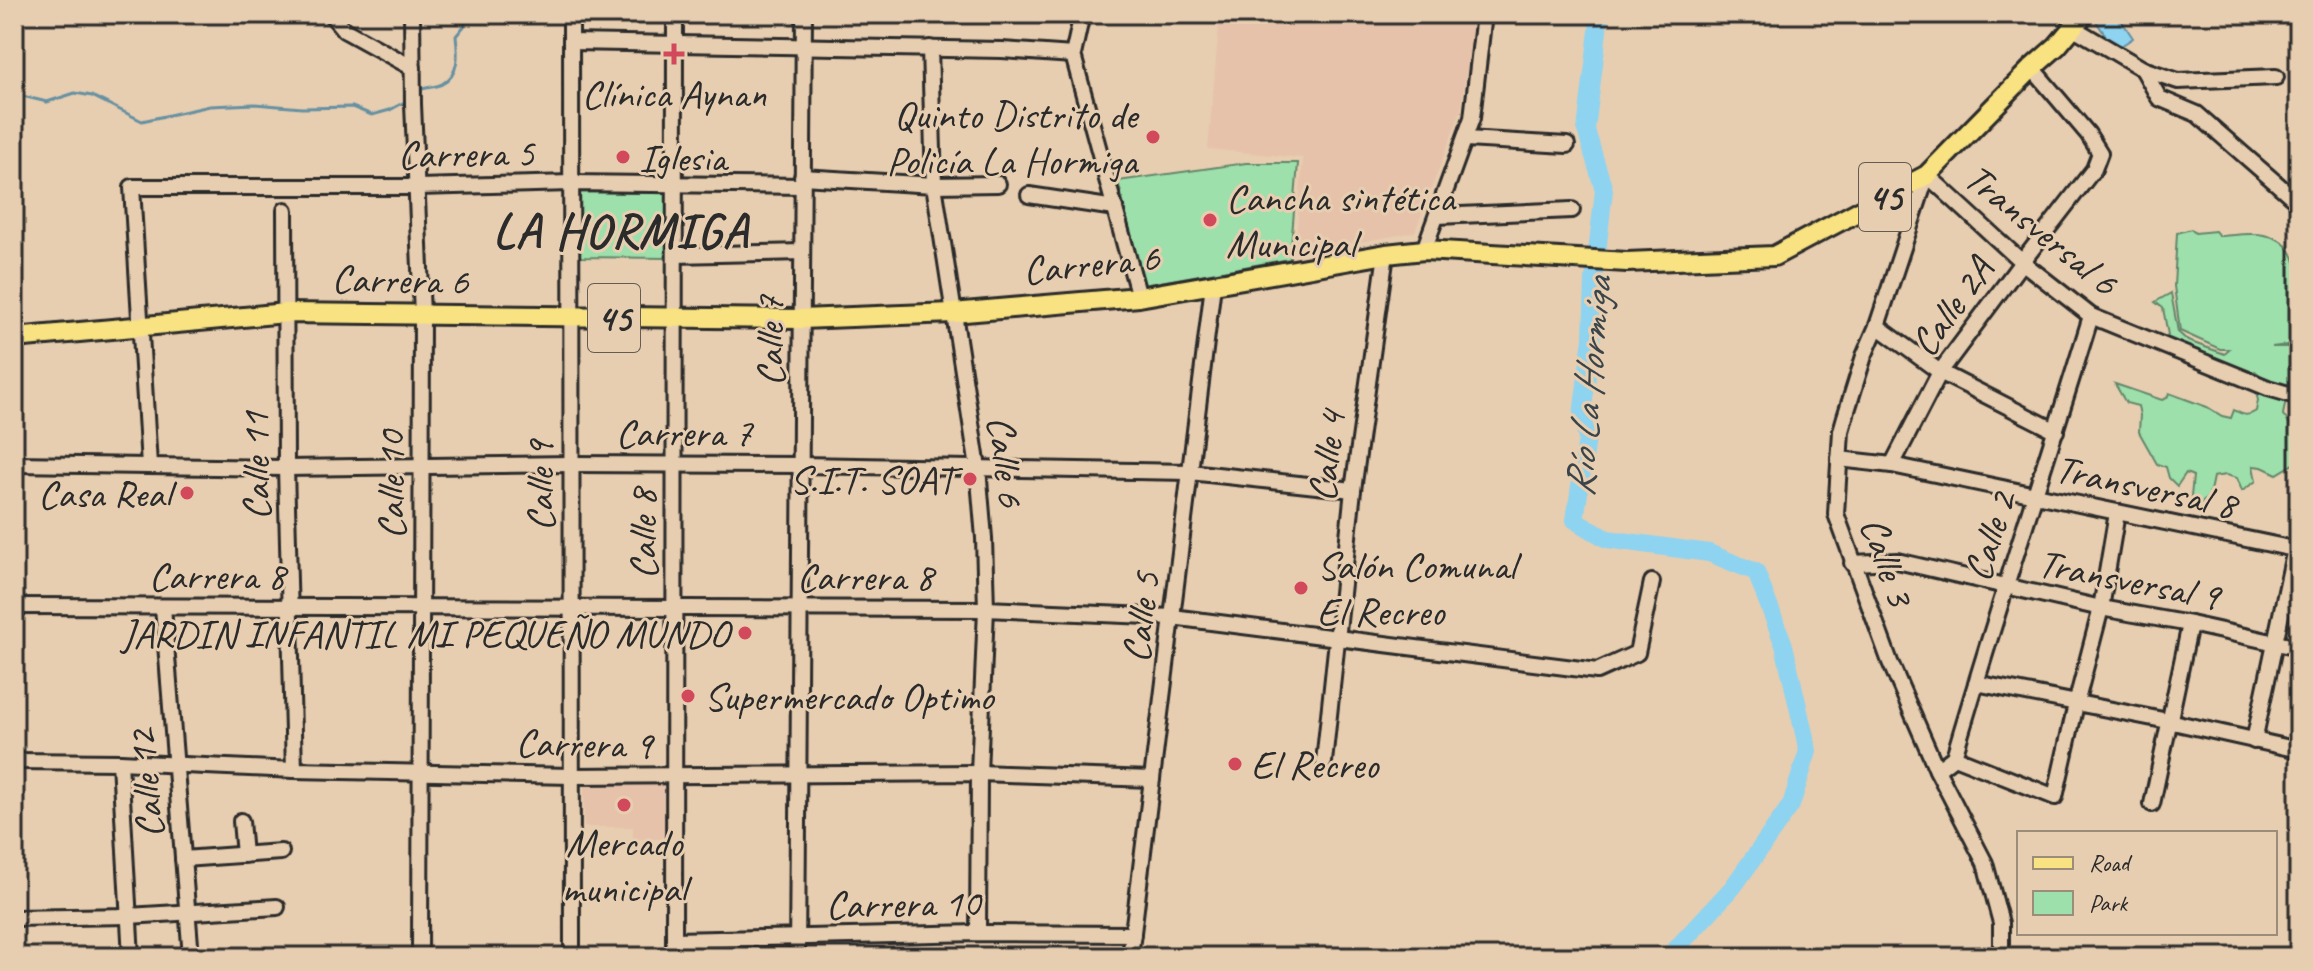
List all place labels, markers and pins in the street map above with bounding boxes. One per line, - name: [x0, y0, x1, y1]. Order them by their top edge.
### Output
- marker: Clínica Aynan: [663, 43, 685, 65]
- place label: Clínica Aynan: [582, 69, 767, 119]
- place label: Quinto Distrito de Policía La Hormiga: [887, 90, 1140, 186]
- marker: Quinto Distrito de Policía La Hormiga: [1144, 128, 1162, 146]
- place label: Iglesia: [639, 133, 730, 183]
- marker: Iglesia: [614, 148, 632, 166]
- place label: Cancha sintética Municipal: [1226, 173, 1458, 269]
- marker: Cancha sintética Municipal: [1201, 211, 1219, 229]
- place label: S.I.T. SOAT: [790, 455, 964, 505]
- place label: Casa Real: [38, 469, 177, 519]
- marker: S.I.T. SOAT: [961, 470, 979, 488]
- marker: Casa Real: [178, 484, 196, 502]
- place label: Salón Comunal El Recreo: [1317, 541, 1523, 637]
- marker: Salón Comunal El Recreo: [1292, 579, 1310, 597]
- place label: JARDIN INFANTIL MI PEQUEÑO MUNDO: [119, 609, 733, 659]
- marker: JARDIN INFANTIL MI PEQUEÑO MUNDO: [736, 624, 754, 642]
- place label: Supermercado Optimo: [704, 672, 995, 722]
- marker: Supermercado Optimo: [679, 687, 697, 705]
- place label: El Recreo: [1251, 740, 1380, 790]
- marker: El Recreo: [1226, 755, 1244, 773]
- marker: Mercado municipal: [615, 796, 633, 814]
- place label: Mercado municipal: [562, 818, 692, 914]

